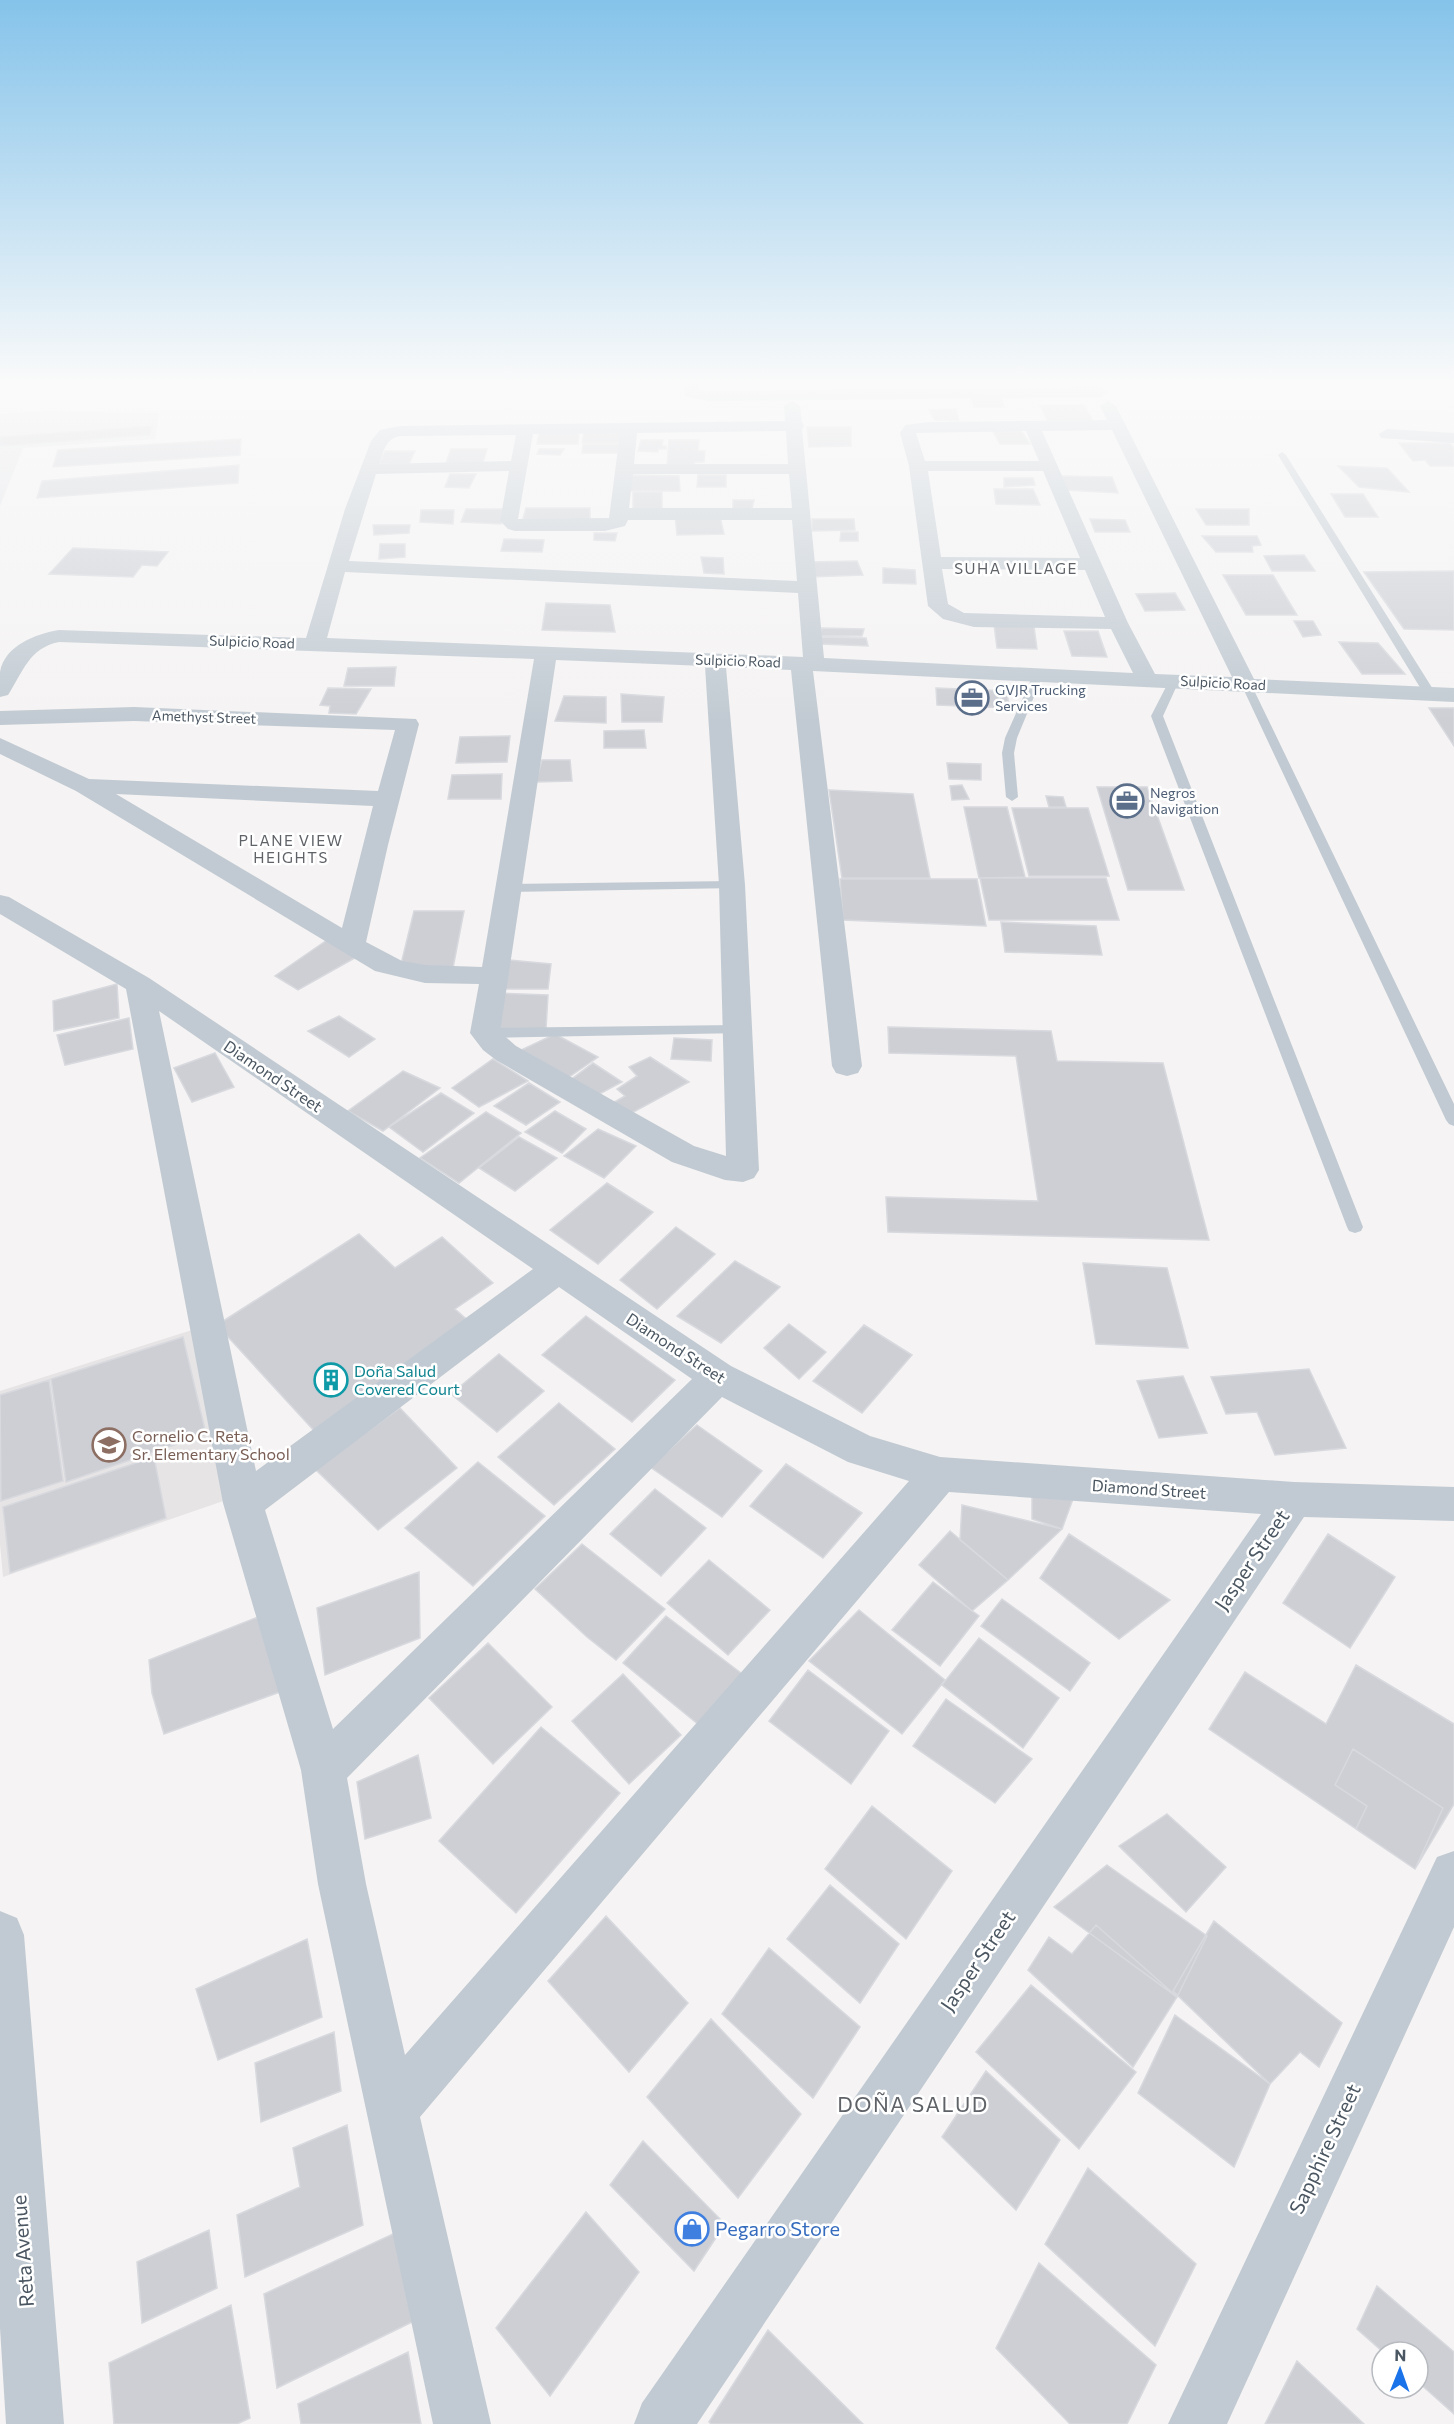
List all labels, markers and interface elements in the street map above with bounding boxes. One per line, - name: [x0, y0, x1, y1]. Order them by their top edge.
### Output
- district label: SUHA VILLAGE: [954, 559, 1078, 577]
- street label: Sulpicio Road: [209, 632, 295, 651]
- street label: Sulpicio Road: [695, 651, 781, 670]
- street label: Sulpicio Road: [1180, 672, 1266, 693]
- office icon: GVJR Trucking Services: [954, 680, 990, 716]
- place label: GVJR Trucking Services: [995, 681, 1086, 714]
- street label: Amethyst Street: [152, 706, 257, 727]
- office icon: Negros Navigation: [1109, 783, 1145, 819]
- place label: Negros Navigation: [1150, 784, 1219, 817]
- district label: PLANE VIEW HEIGHTS: [238, 831, 344, 866]
- street label: Diamond Street: [221, 1036, 326, 1116]
- street label: Diamond Street: [623, 1308, 730, 1387]
- place label: Doña Salud Covered Court: [354, 1361, 460, 1398]
- building icon: Doña Salud Covered Court: [313, 1362, 349, 1398]
- place label: Cornelio C. Reta, Sr. Elementary School: [132, 1426, 290, 1463]
- school or university icon: Cornelio C. Reta, Sr. Elementary School: [91, 1427, 127, 1463]
- street label: Diamond Street: [1091, 1475, 1207, 1502]
- street label: Jasper Street: [1209, 1505, 1294, 1614]
- street label: Jasper Street: [935, 1906, 1020, 2015]
- street label: Sapphire Street: [1283, 2080, 1365, 2218]
- district label: DOÑA SALUD: [837, 2091, 989, 2116]
- street label: Reta Avenue: [6, 2194, 38, 2308]
- shop icon: Pegarro Store: [674, 2211, 710, 2247]
- place label: Pegarro Store: [715, 2216, 840, 2240]
- north arrow: [1370, 2340, 1430, 2400]
- text: N: [1394, 2345, 1406, 2364]

